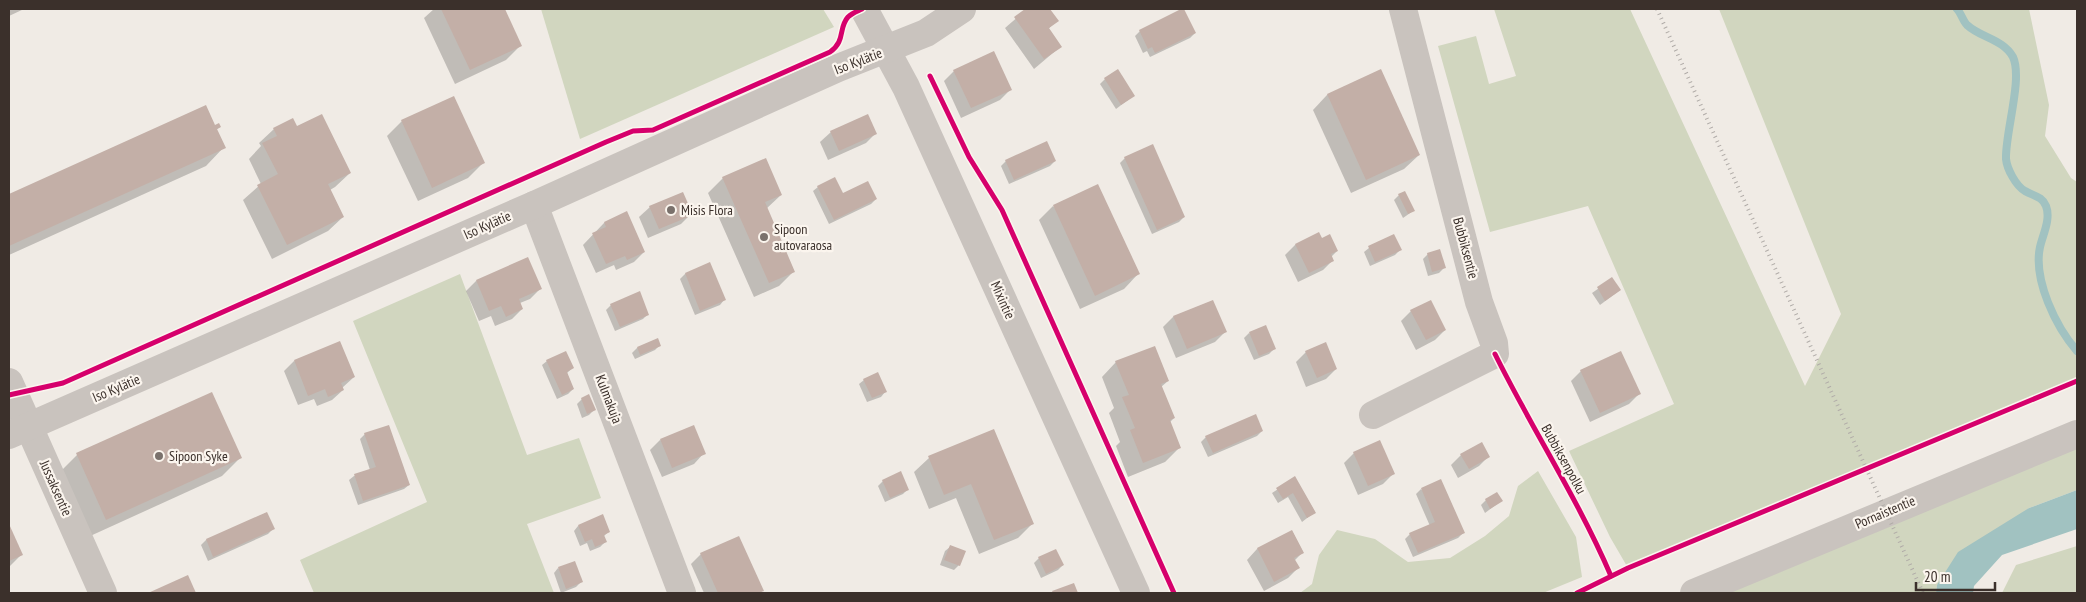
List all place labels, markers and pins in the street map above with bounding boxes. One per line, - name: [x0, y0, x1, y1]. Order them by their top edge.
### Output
- place label: Misis Flora: [681, 201, 733, 219]
- marker: Misis Flora: [665, 204, 677, 216]
- place label: Sipoon autovaraosa: [774, 220, 832, 254]
- marker: Sipoon autovaraosa: [758, 231, 770, 243]
- place label: Sipoon Syke: [169, 447, 228, 465]
- marker: Sipoon Syke: [153, 450, 165, 462]

